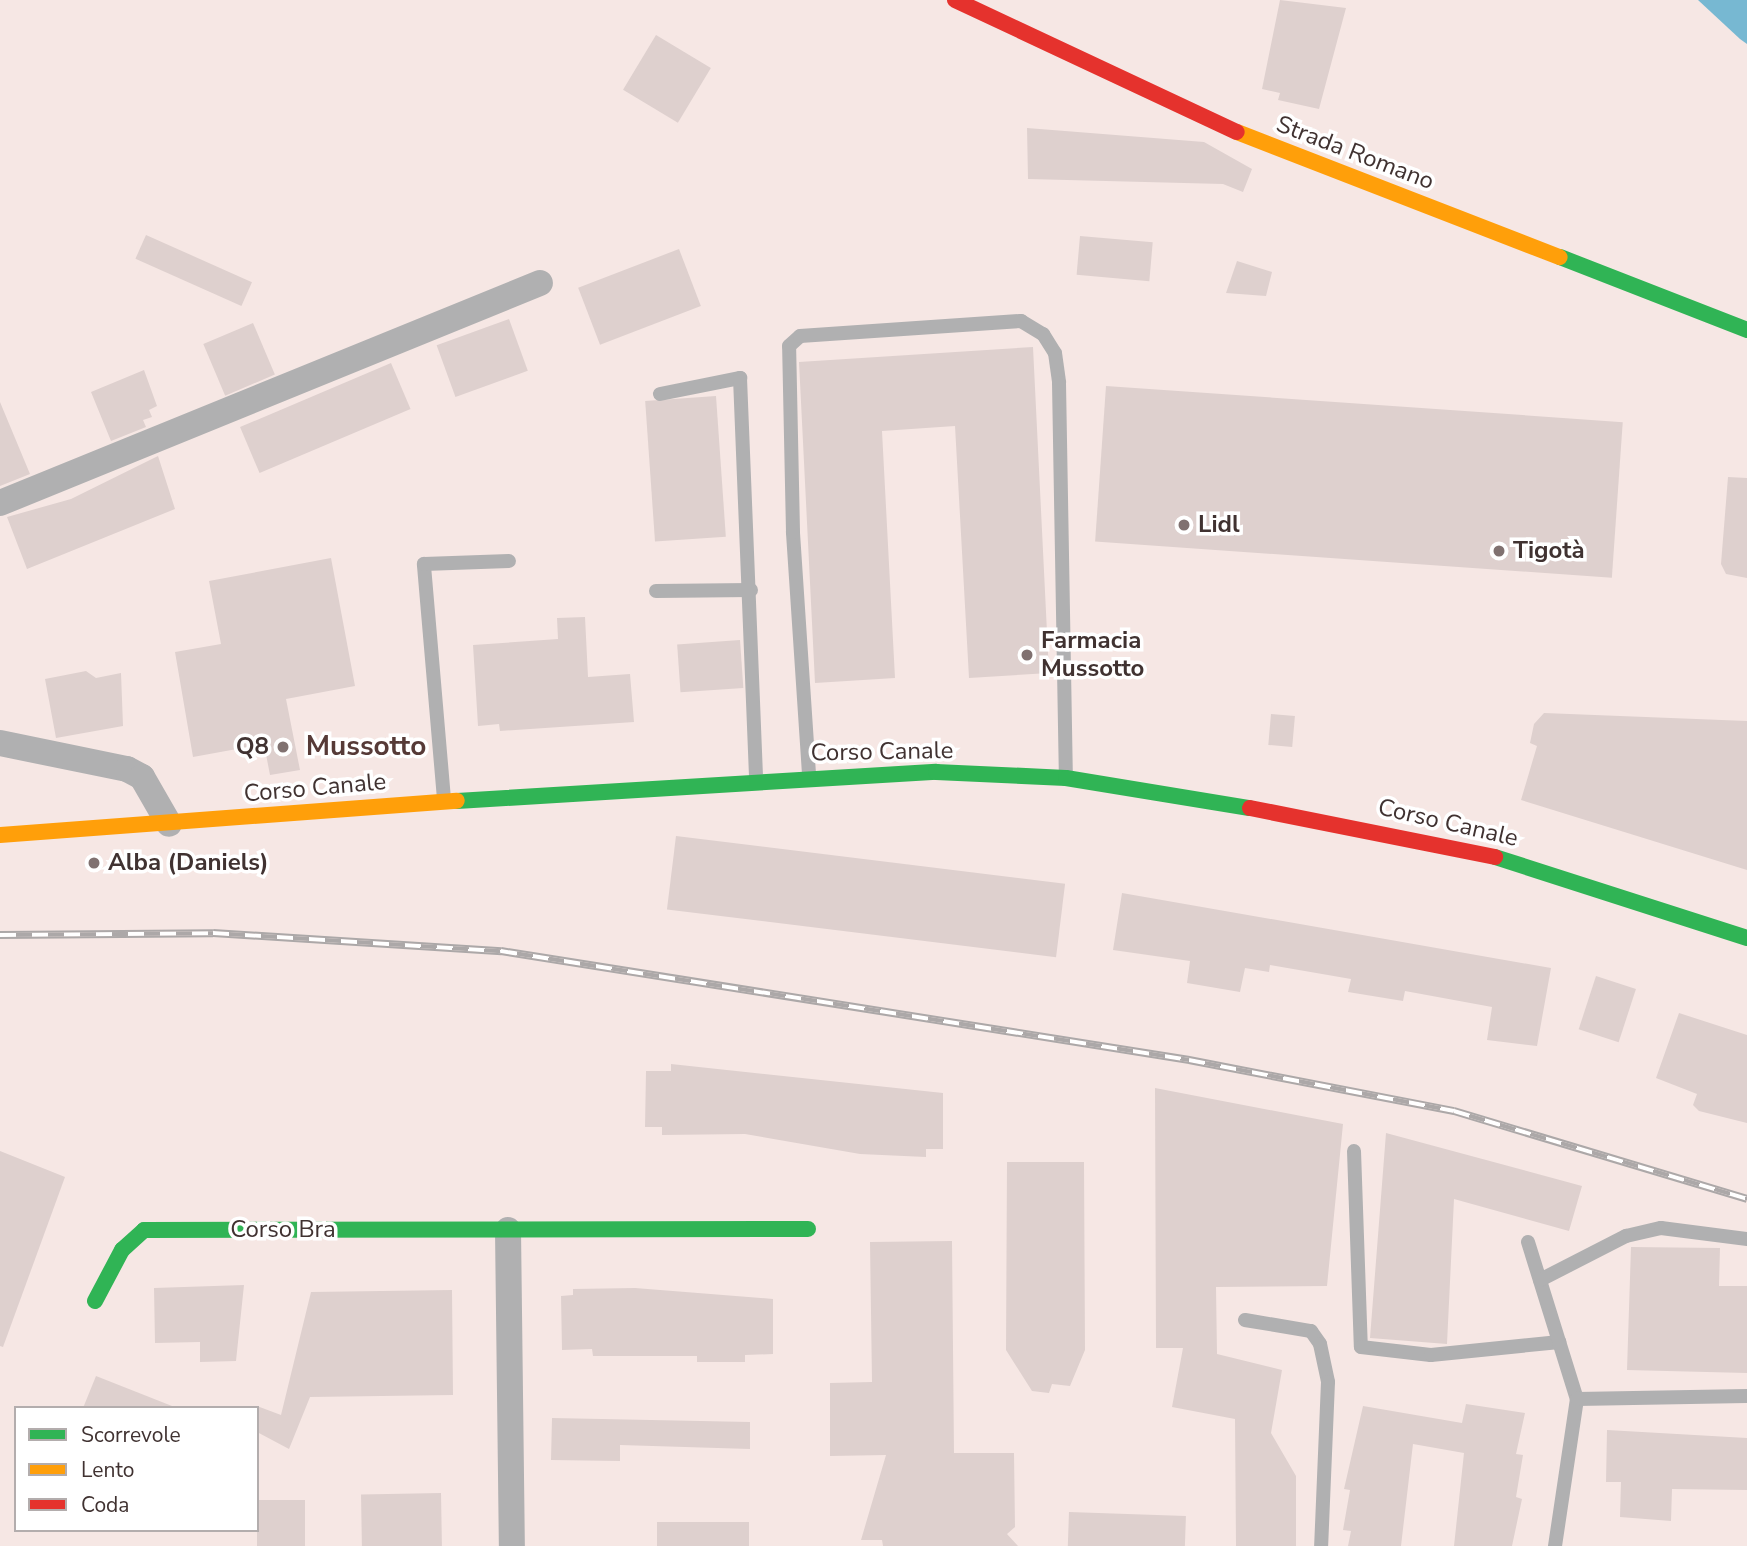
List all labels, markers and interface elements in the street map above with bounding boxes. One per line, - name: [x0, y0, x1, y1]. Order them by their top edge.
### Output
- street label: Strada Romano: [1272, 110, 1438, 196]
- place label: Lidl: [1198, 511, 1240, 539]
- marker: Lidl: [1176, 517, 1192, 533]
- place label: Tigotà: [1513, 537, 1585, 565]
- marker: Tigotà: [1491, 543, 1507, 559]
- place label: Farmacia Mussotto: [1041, 627, 1144, 683]
- marker: Farmacia Mussotto: [1019, 647, 1035, 663]
- district label: Mussotto: [306, 729, 426, 763]
- place label: Q8: [236, 733, 269, 761]
- street label: Corso Canale: [810, 736, 954, 768]
- marker: Q8: [275, 739, 291, 755]
- street label: Corso Canale: [243, 767, 387, 809]
- street label: Corso Canale: [1375, 793, 1521, 853]
- place label: Alba (Daniels): [108, 849, 269, 877]
- marker: Alba (Daniels): [86, 855, 102, 871]
- street label: Corso Bra: [230, 1216, 336, 1244]
- legend: [14, 1406, 259, 1532]
- text: Scorrevole: [81, 1421, 181, 1449]
- text: Lento: [81, 1456, 134, 1484]
- text: Coda: [81, 1491, 129, 1519]

